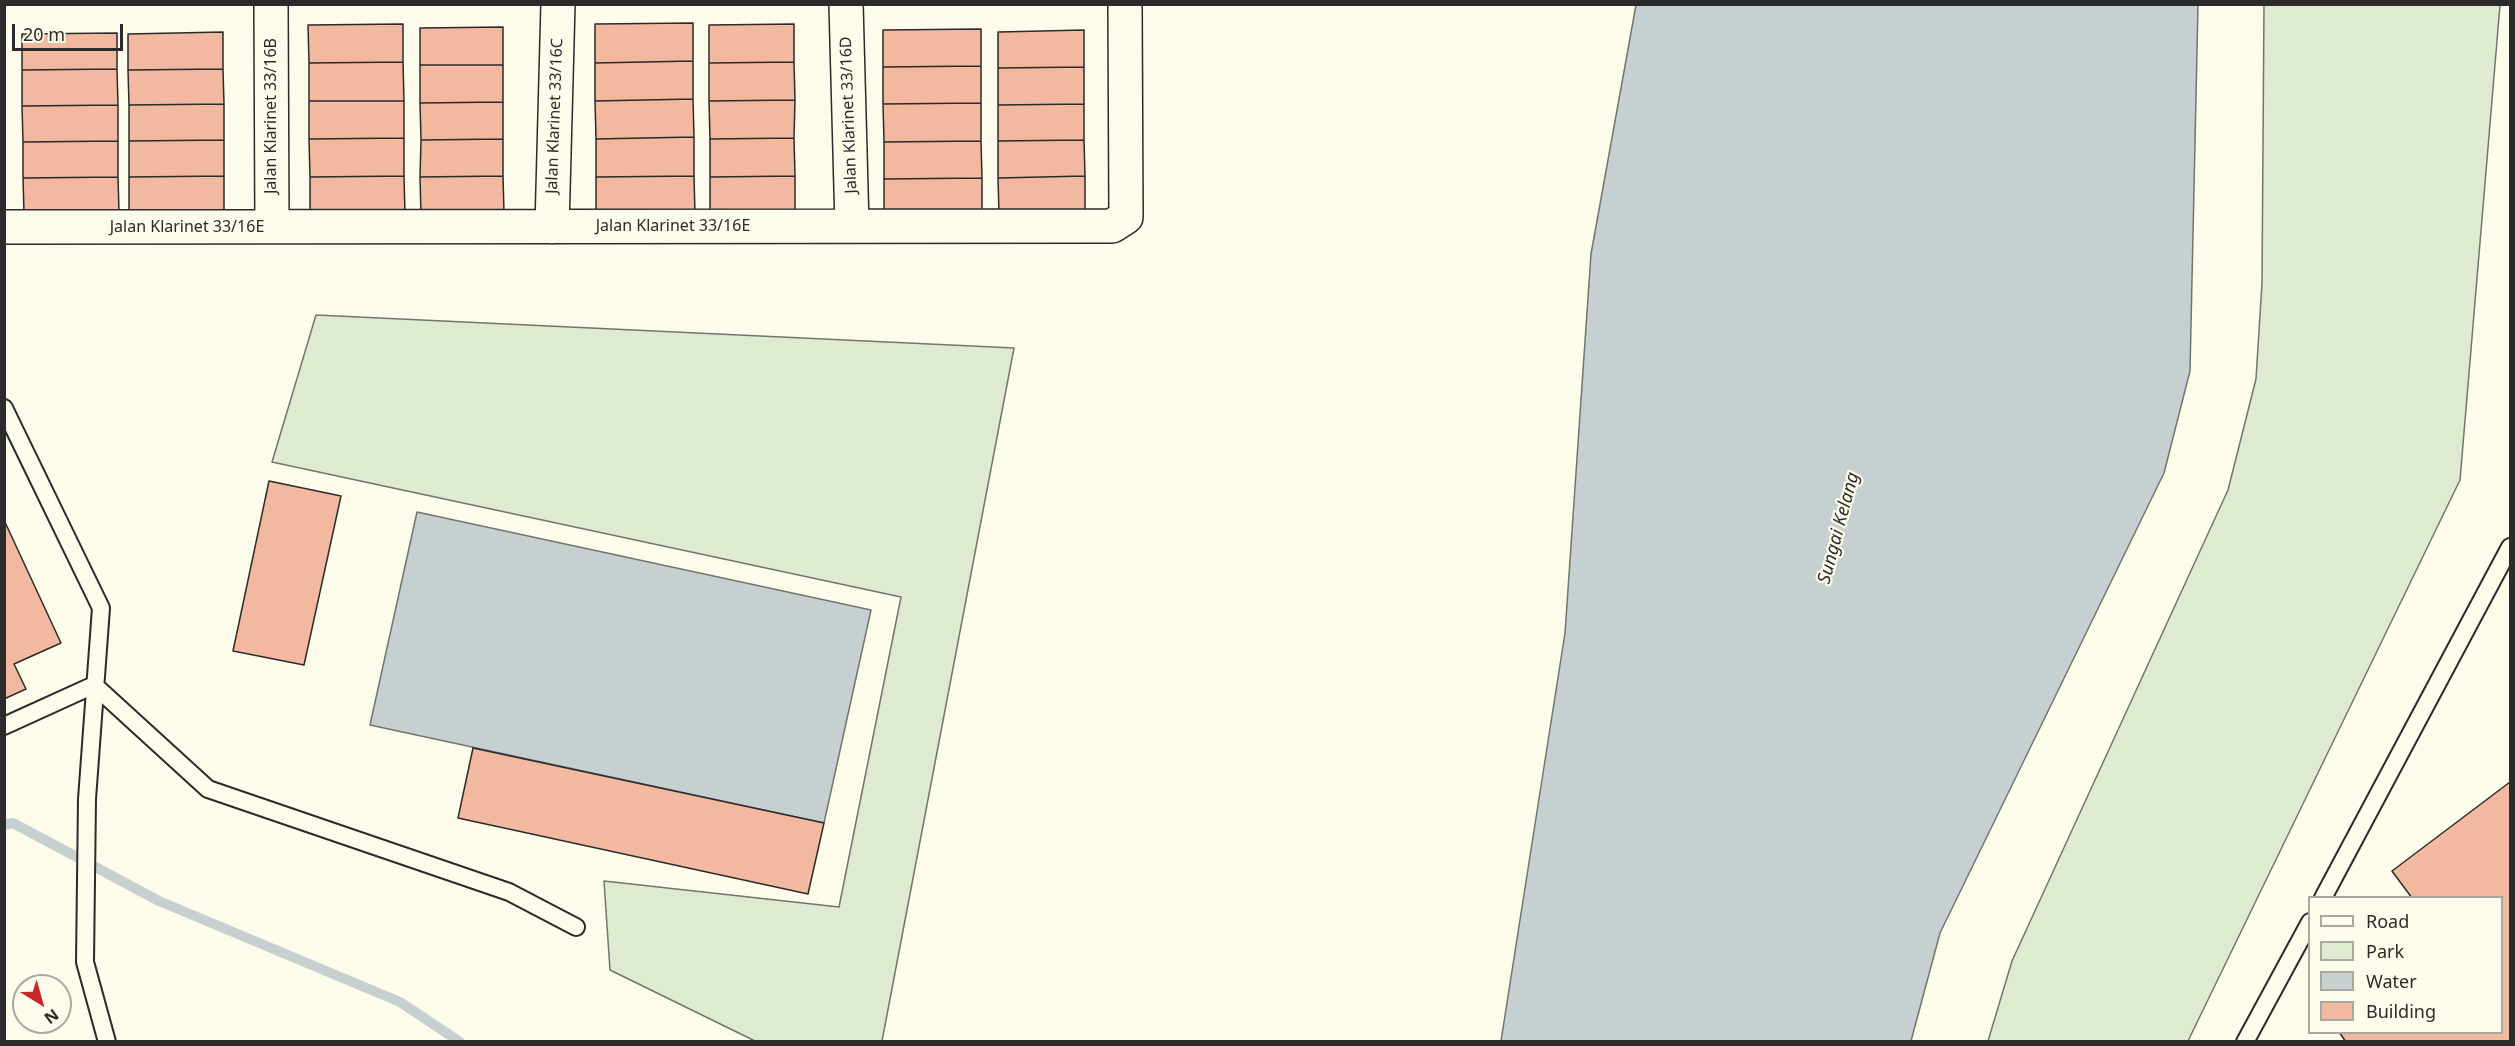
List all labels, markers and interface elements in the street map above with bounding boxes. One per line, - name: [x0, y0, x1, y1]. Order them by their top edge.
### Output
- scale bar: [15, 12, 126, 50]
- text: 20 m: [23, 22, 65, 46]
- street label: Jalan Klarinet 33/16D: [837, 36, 861, 194]
- street label: Jalan Klarinet 33/16B: [261, 38, 281, 194]
- street label: Jalan Klarinet 33/16C: [543, 38, 567, 194]
- street label: Jalan Klarinet 33/16E: [596, 216, 750, 236]
- street label: Jalan Klarinet 33/16E: [110, 217, 264, 237]
- water label: Sungai Kelang: [1814, 470, 1864, 586]
- legend: [2308, 896, 2503, 1034]
- text: Road: [2366, 909, 2409, 933]
- text: Park: [2366, 939, 2404, 963]
- text: Water: [2366, 969, 2417, 993]
- north arrow: [12, 974, 72, 1034]
- text: Building: [2366, 999, 2436, 1023]
- text: N: [40, 1004, 63, 1029]

